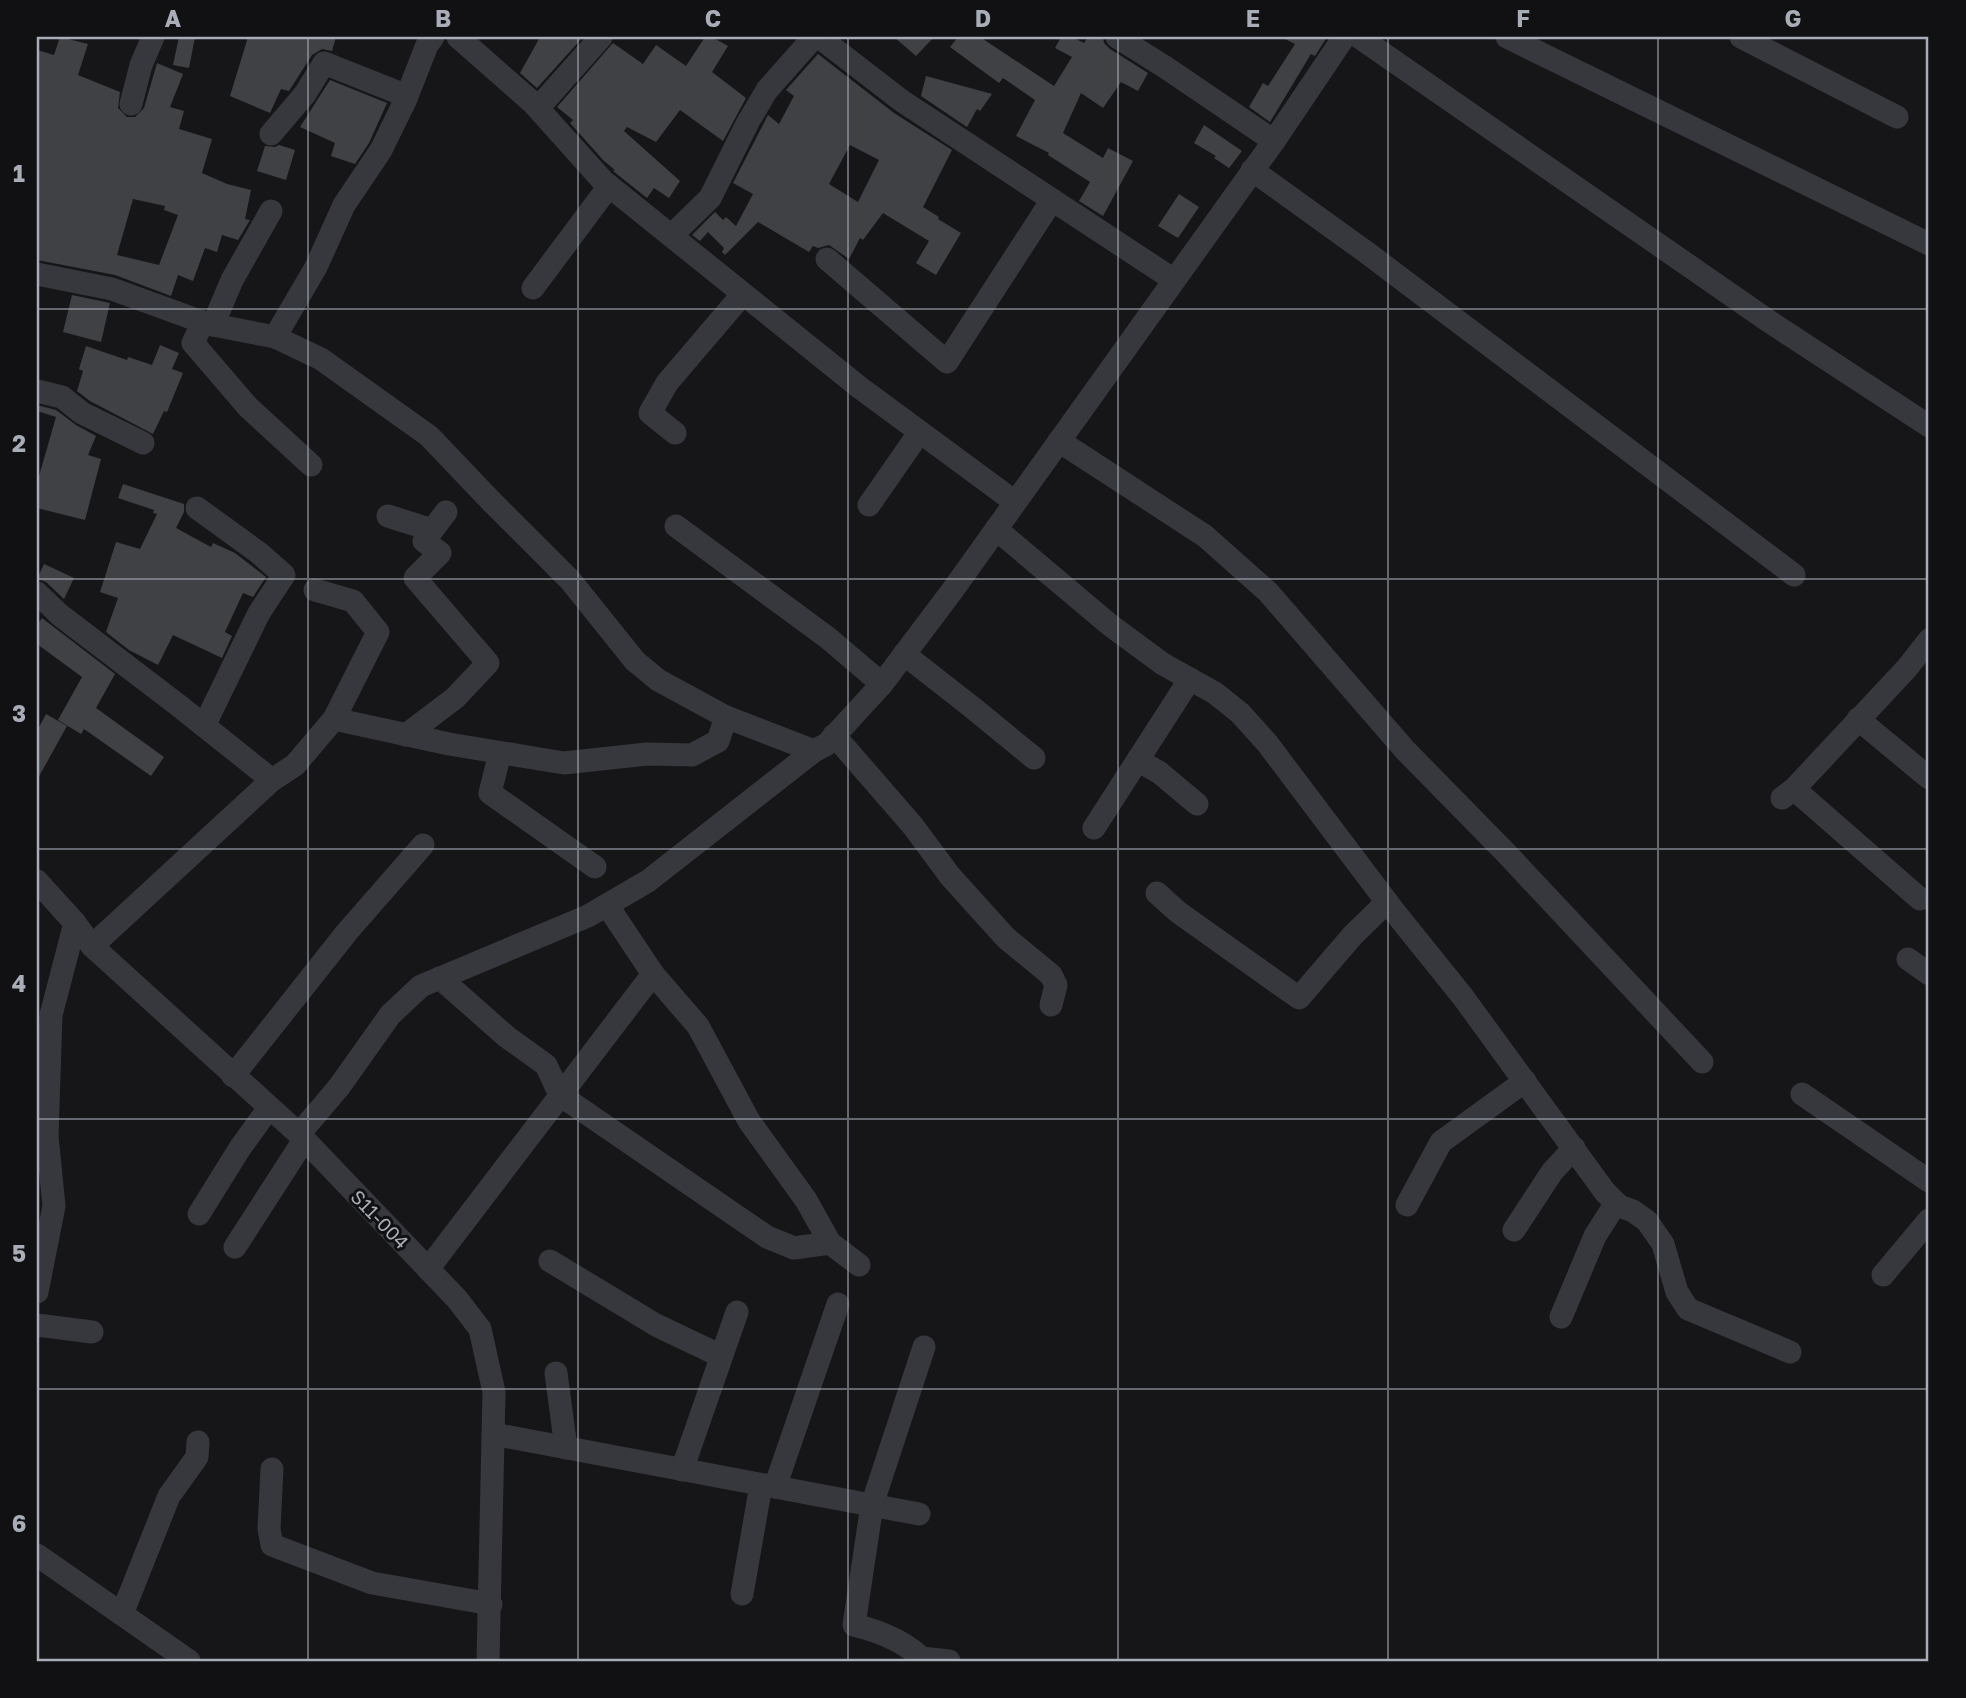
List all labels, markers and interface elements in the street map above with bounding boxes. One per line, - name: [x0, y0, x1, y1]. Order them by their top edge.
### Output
- text: A: [165, 4, 182, 32]
- text: B: [435, 4, 451, 32]
- text: C: [705, 4, 721, 32]
- text: D: [975, 4, 991, 32]
- text: E: [1246, 4, 1260, 32]
- text: F: [1516, 4, 1530, 32]
- text: G: [1785, 4, 1801, 32]
- text: 1: [13, 159, 25, 187]
- text: 2: [12, 429, 26, 457]
- text: 3: [12, 699, 26, 727]
- text: 4: [12, 969, 26, 997]
- street label: S11-004: [346, 1185, 414, 1253]
- text: 5: [12, 1239, 26, 1267]
- text: 6: [12, 1509, 26, 1537]

